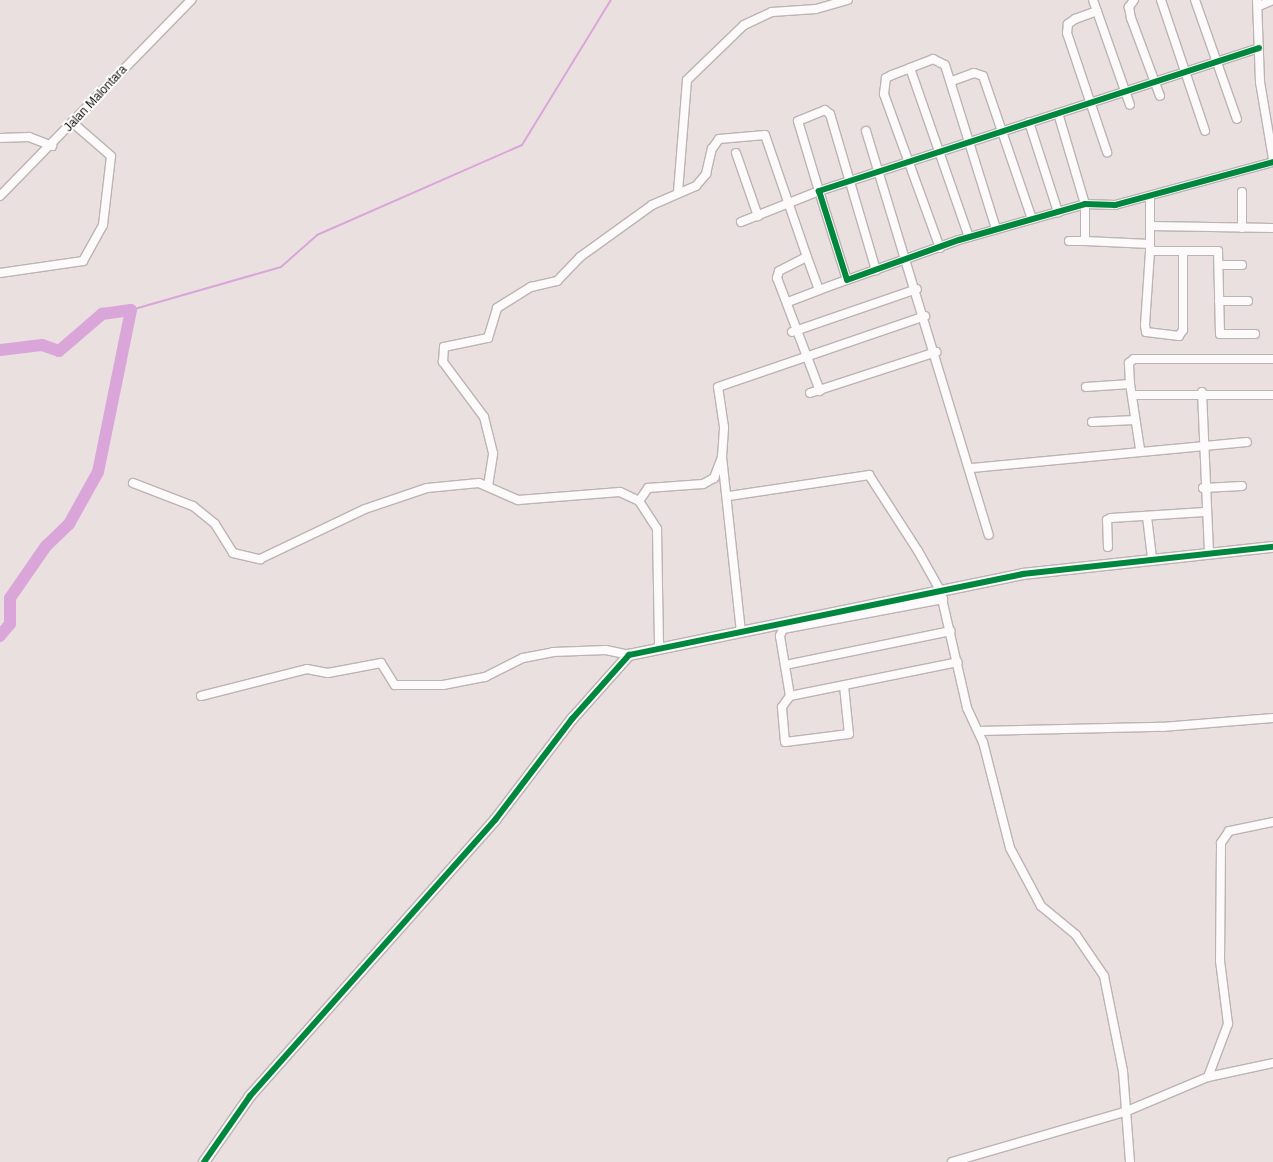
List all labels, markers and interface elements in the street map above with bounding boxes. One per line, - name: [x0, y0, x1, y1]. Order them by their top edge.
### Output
- street label: Jalan Malontara: [62, 63, 130, 135]

